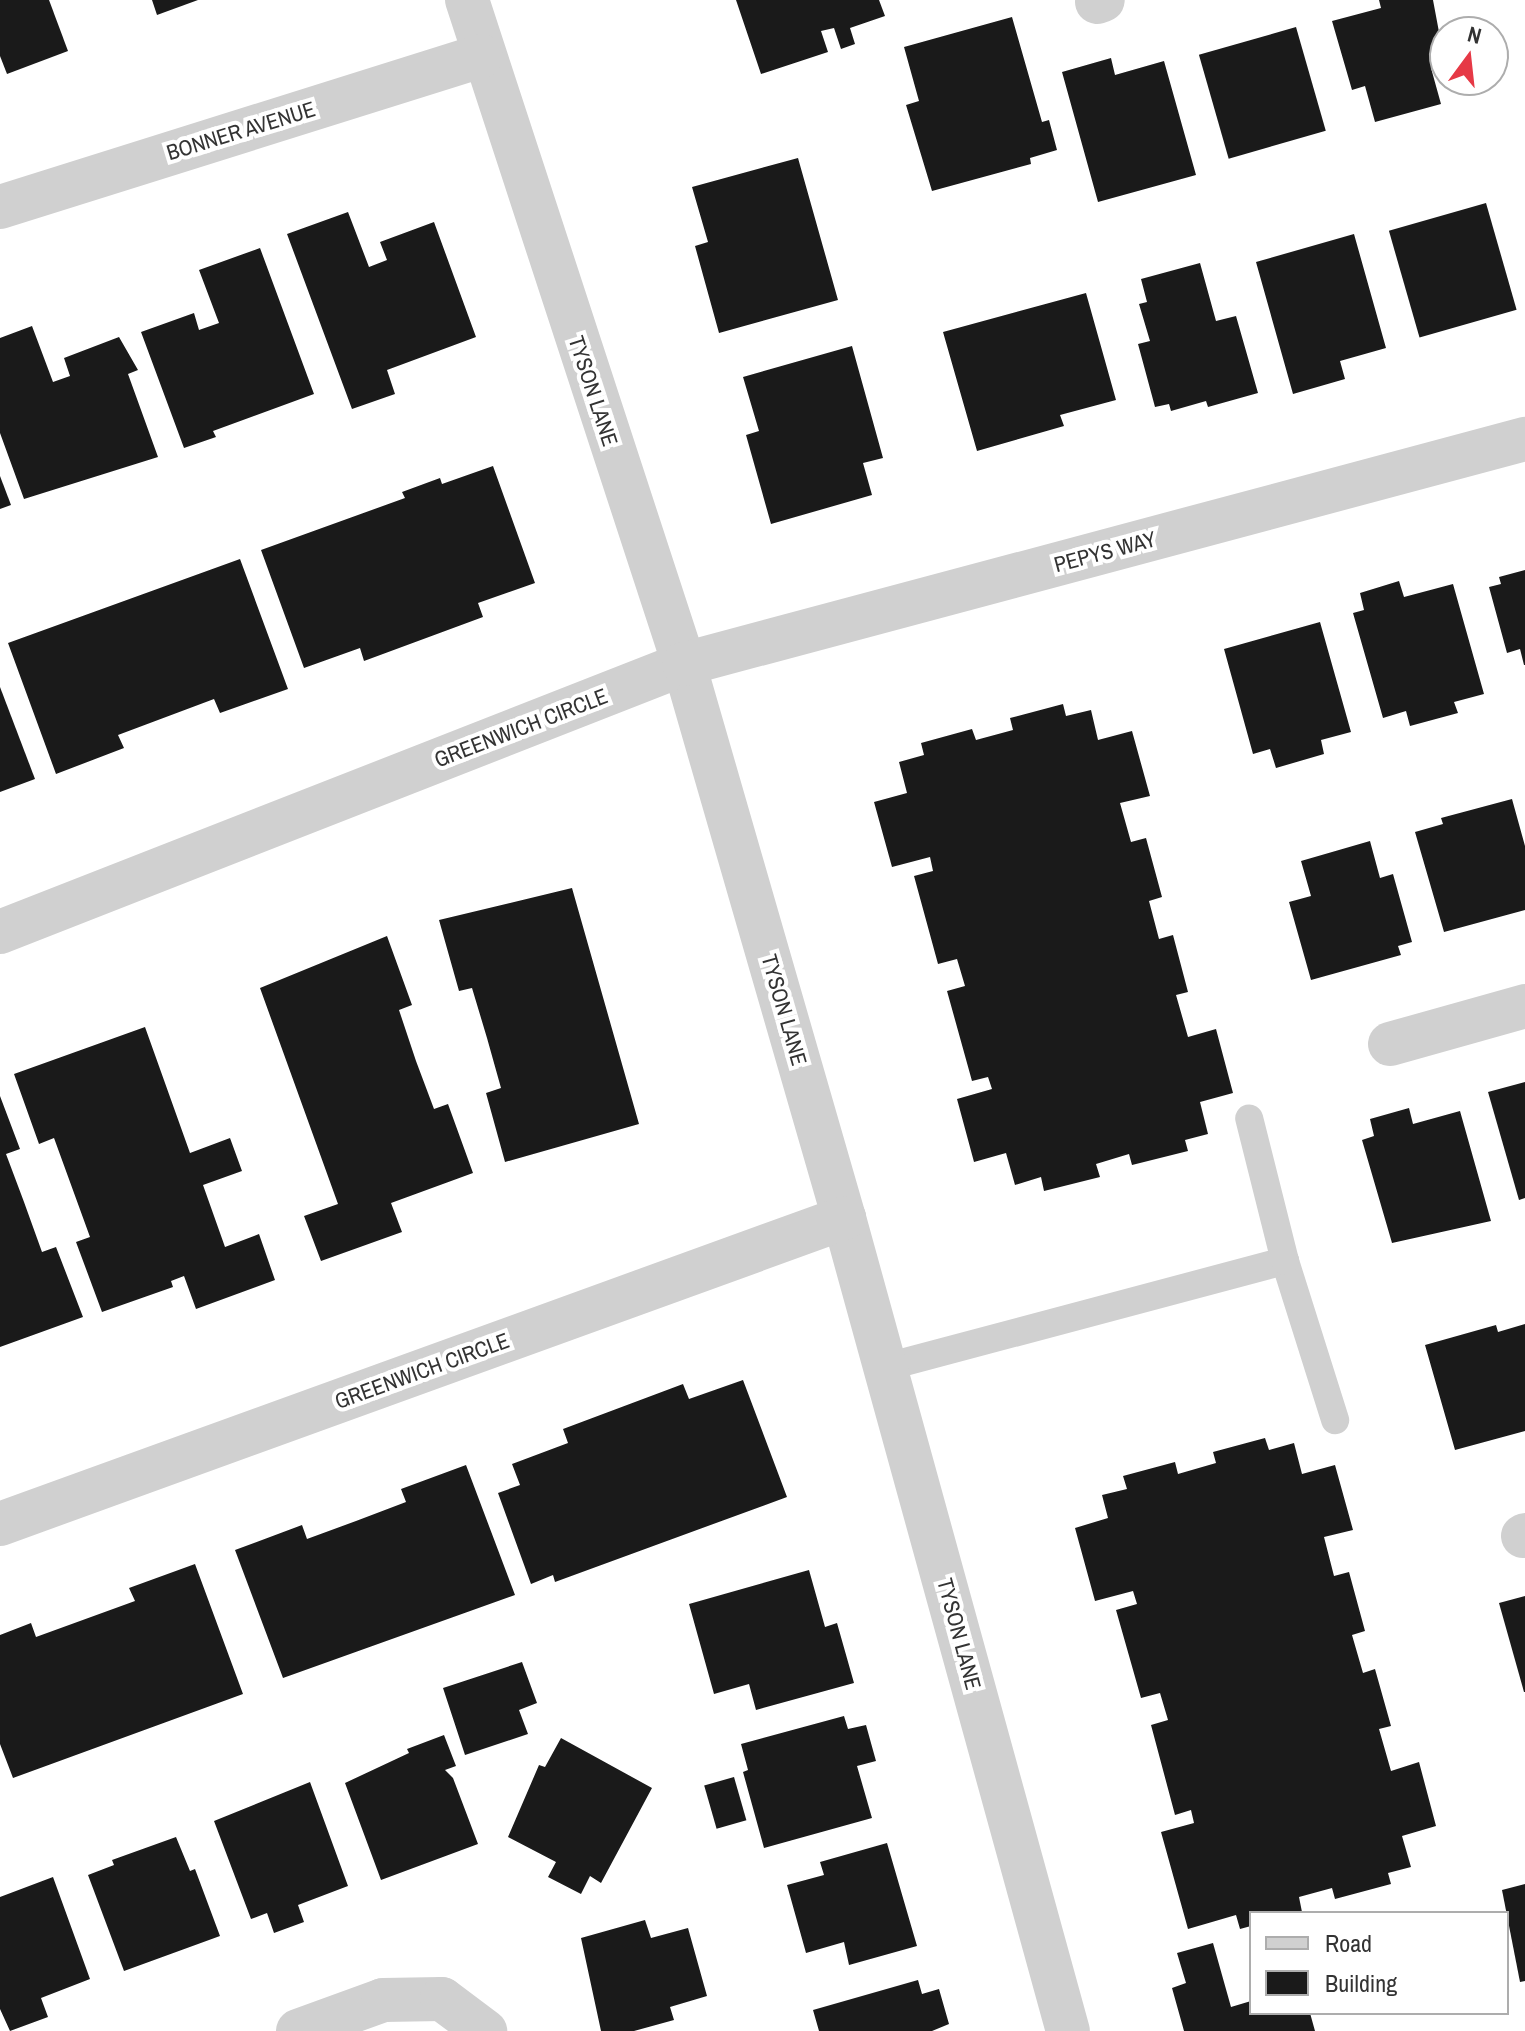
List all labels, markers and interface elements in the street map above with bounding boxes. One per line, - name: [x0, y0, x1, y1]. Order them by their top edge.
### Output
- north arrow: [1429, 16, 1509, 96]
- text: N: [1465, 19, 1485, 51]
- street label: BONNER AVENUE: [163, 96, 319, 166]
- street label: TYSON LANE: [563, 333, 623, 449]
- street label: PEPYS WAY: [1051, 526, 1159, 578]
- street label: GREENWICH CIRCLE: [431, 683, 611, 773]
- street label: TYSON LANE: [756, 951, 812, 1069]
- street label: GREENWICH CIRCLE: [331, 1327, 513, 1415]
- street label: TYSON LANE: [931, 1575, 987, 1693]
- legend: [1249, 1911, 1509, 2015]
- text: Road: [1325, 1927, 1372, 1959]
- text: Building: [1325, 1967, 1397, 1999]

